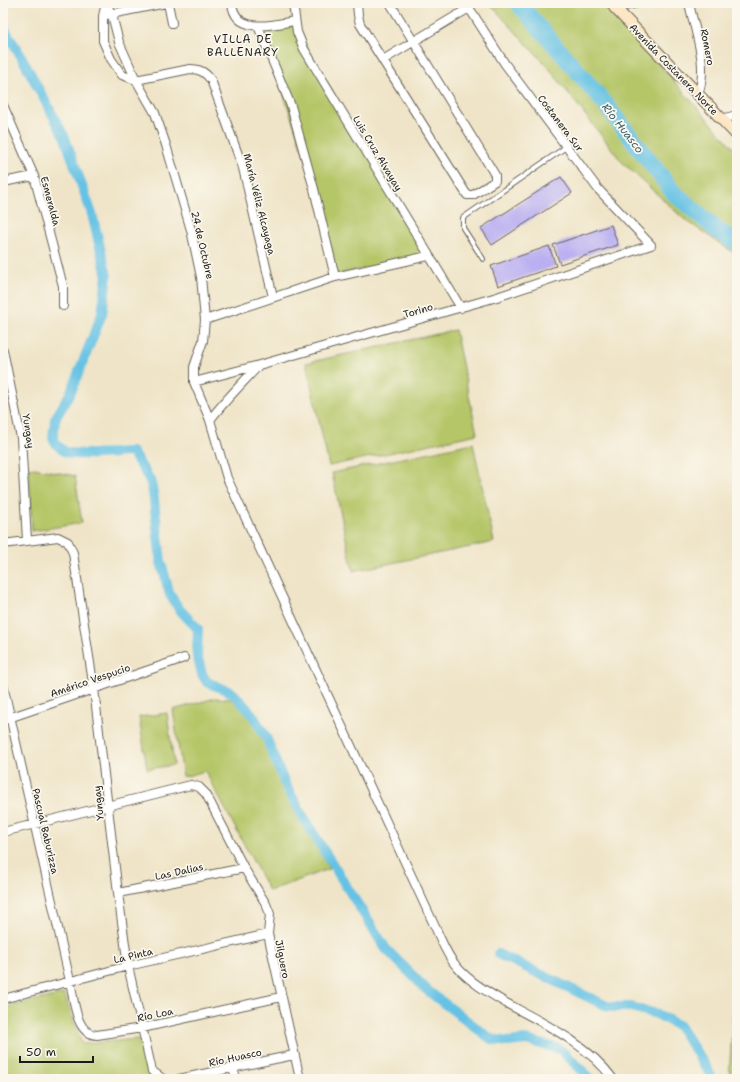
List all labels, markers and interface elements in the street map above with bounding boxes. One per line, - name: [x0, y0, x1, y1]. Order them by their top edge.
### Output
- street label: Avenida Costanera Norte: [626, 21, 721, 118]
- street label: Romero: [698, 28, 717, 66]
- district label: VILLA DE BALLENARY: [207, 32, 279, 60]
- street label: Costanera Sur: [535, 92, 586, 155]
- water label: Río Huasco: [598, 100, 647, 157]
- street label: Luis Cruz Alvayay: [350, 113, 405, 194]
- street label: María Véliz Alcayaga: [241, 152, 279, 257]
- street label: Esmeralda: [38, 175, 64, 228]
- street label: 24 de Octubre: [188, 210, 217, 281]
- street label: Torino: [402, 300, 434, 321]
- street label: Yungay: [20, 413, 37, 450]
- street label: Américo Vespucio: [48, 661, 132, 700]
- street label: Yungay: [90, 785, 107, 821]
- street label: Pascual Baburizza: [29, 787, 62, 876]
- street label: Las Dalias: [154, 860, 205, 883]
- street label: Jilguero: [272, 939, 293, 980]
- street label: La Pinta: [112, 945, 155, 966]
- street label: Río Loa: [136, 1004, 175, 1025]
- scale bar: [20, 1038, 93, 1064]
- text: 50 m: [26, 1044, 56, 1060]
- street label: Río Huasco: [207, 1046, 263, 1069]

